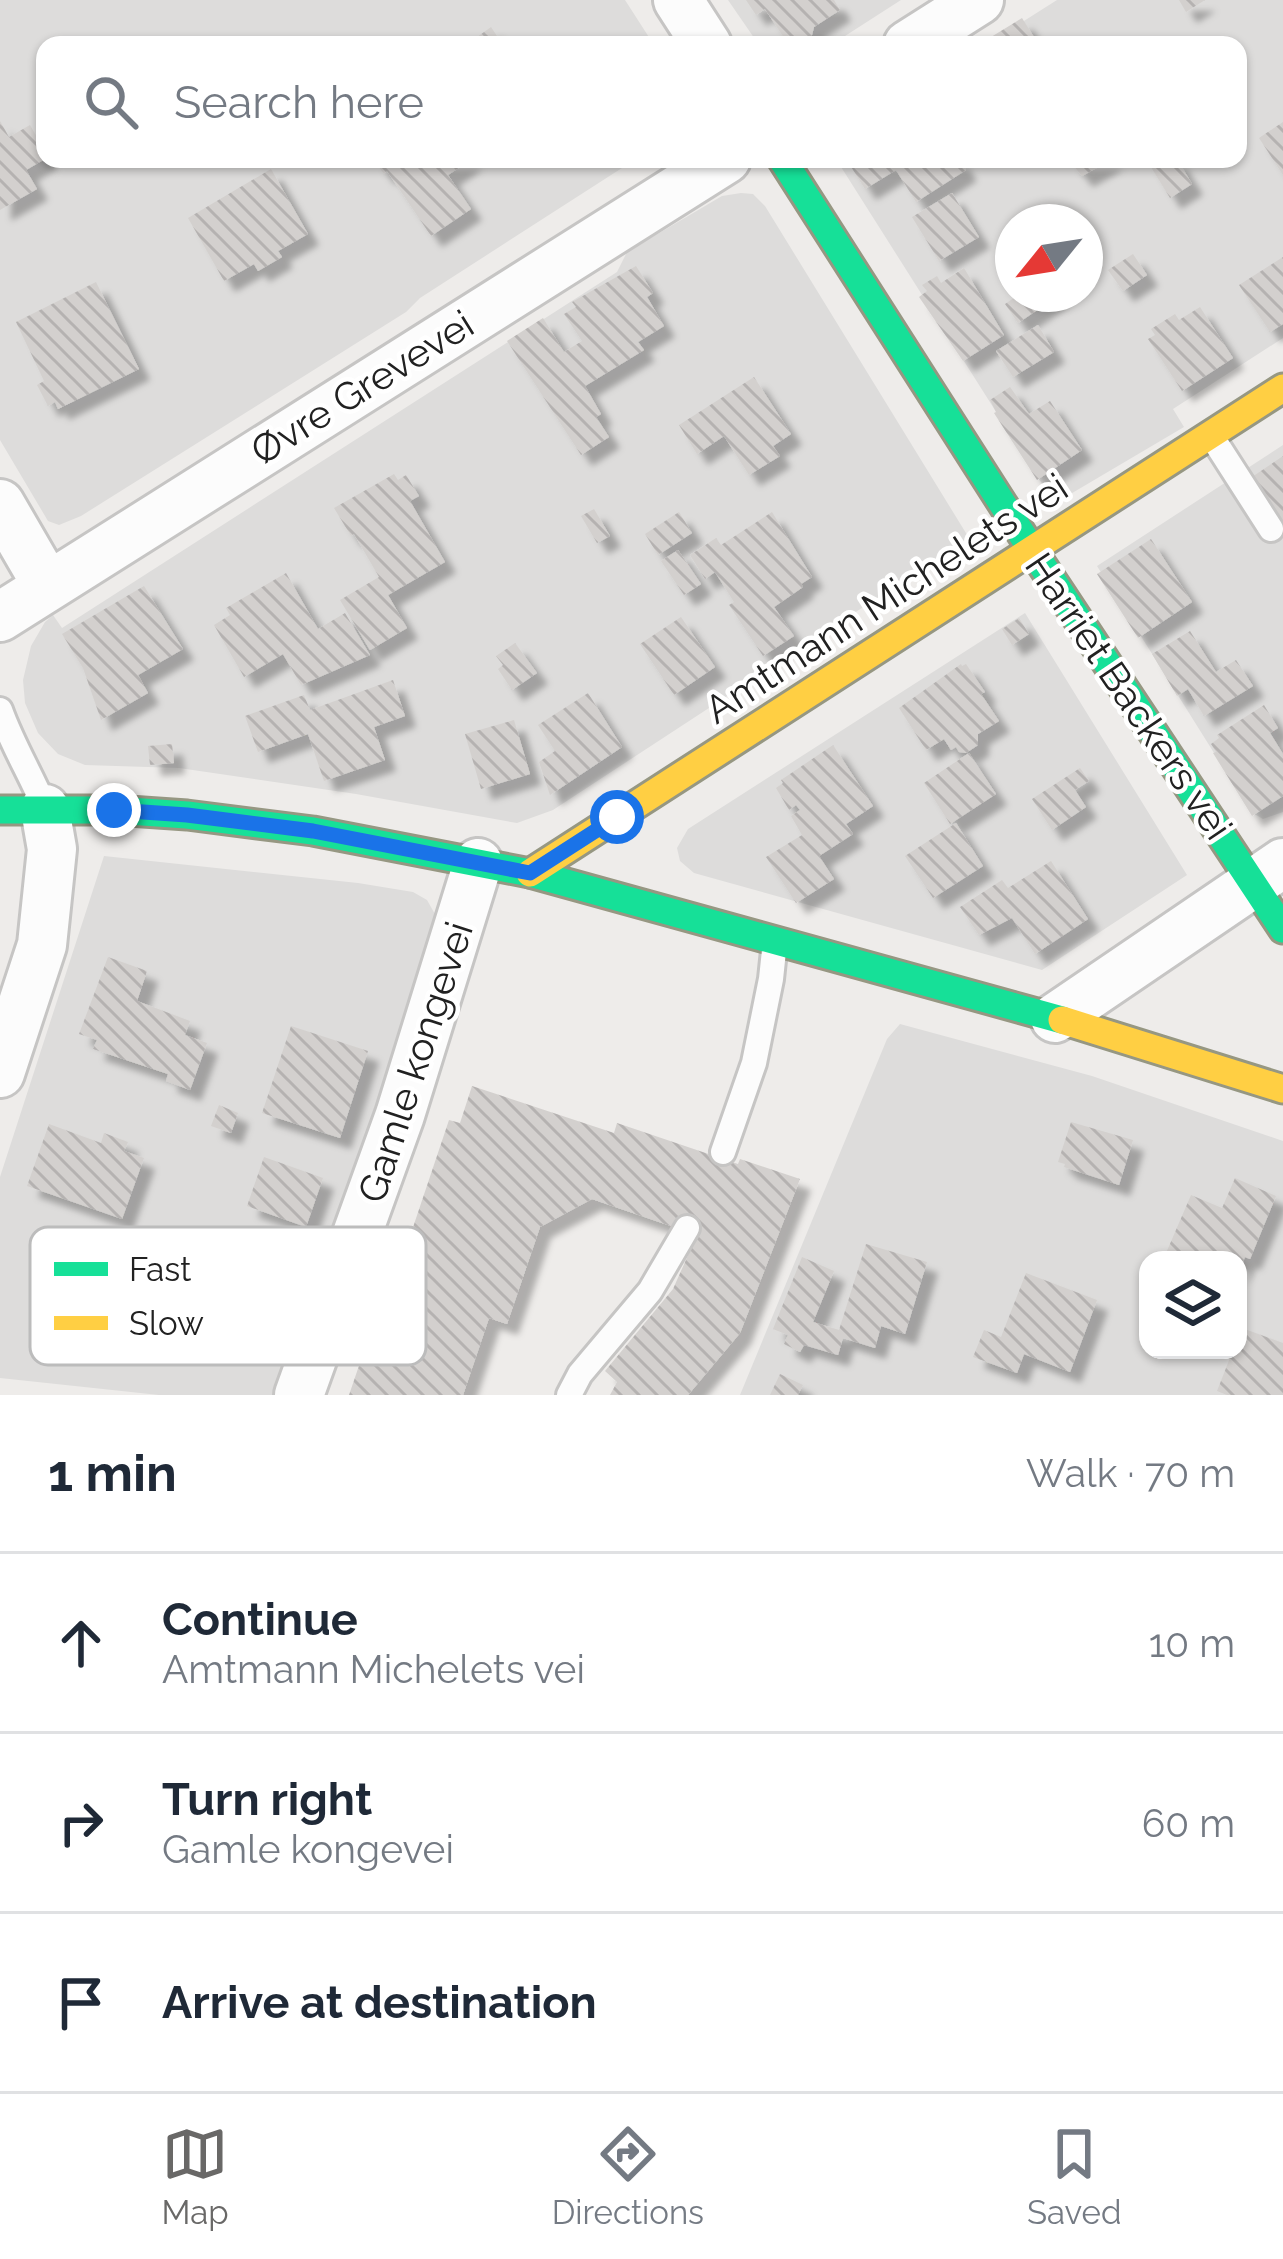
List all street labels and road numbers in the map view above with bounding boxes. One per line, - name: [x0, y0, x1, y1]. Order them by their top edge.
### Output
- street label: Øvre Grevevei: [242, 300, 482, 474]
- street label: Amtmann Michelets vei: [696, 464, 1076, 732]
- street label: Harriet Backers vei: [1016, 544, 1242, 848]
- street label: Gamle kongevei: [348, 916, 482, 1208]

